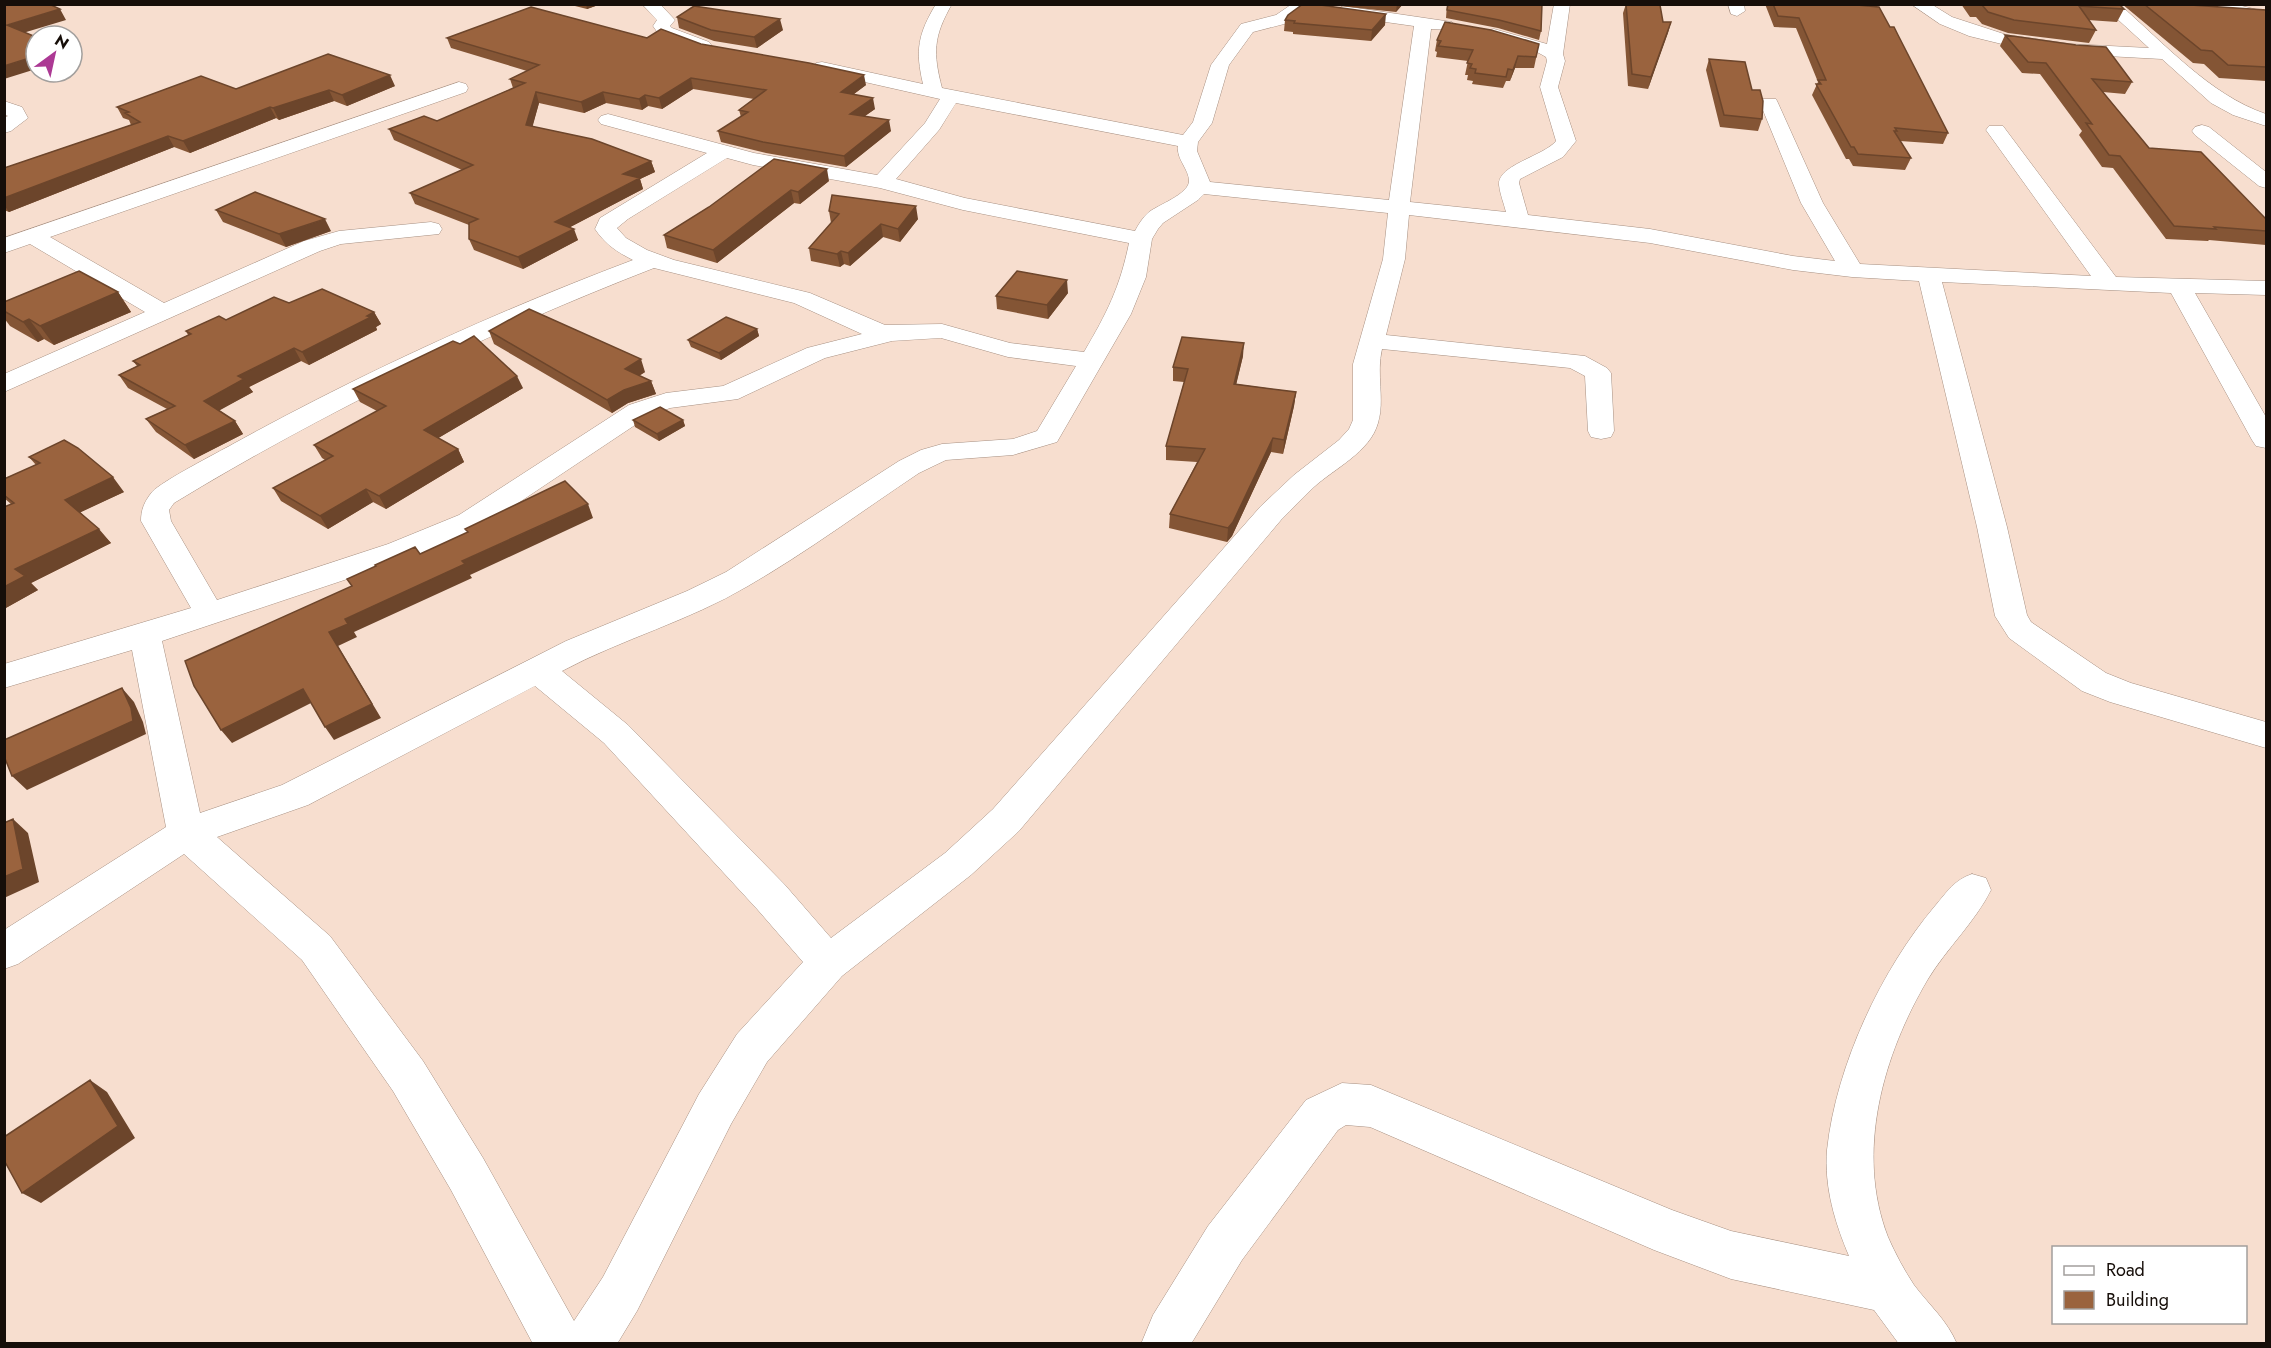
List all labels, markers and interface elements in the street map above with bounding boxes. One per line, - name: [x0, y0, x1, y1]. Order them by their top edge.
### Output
- north arrow: [24, 24, 84, 84]
- text: N: [50, 29, 73, 55]
- legend: [2052, 1246, 2247, 1324]
- text: Road: [2106, 1257, 2145, 1283]
- text: Building: [2106, 1287, 2169, 1313]

